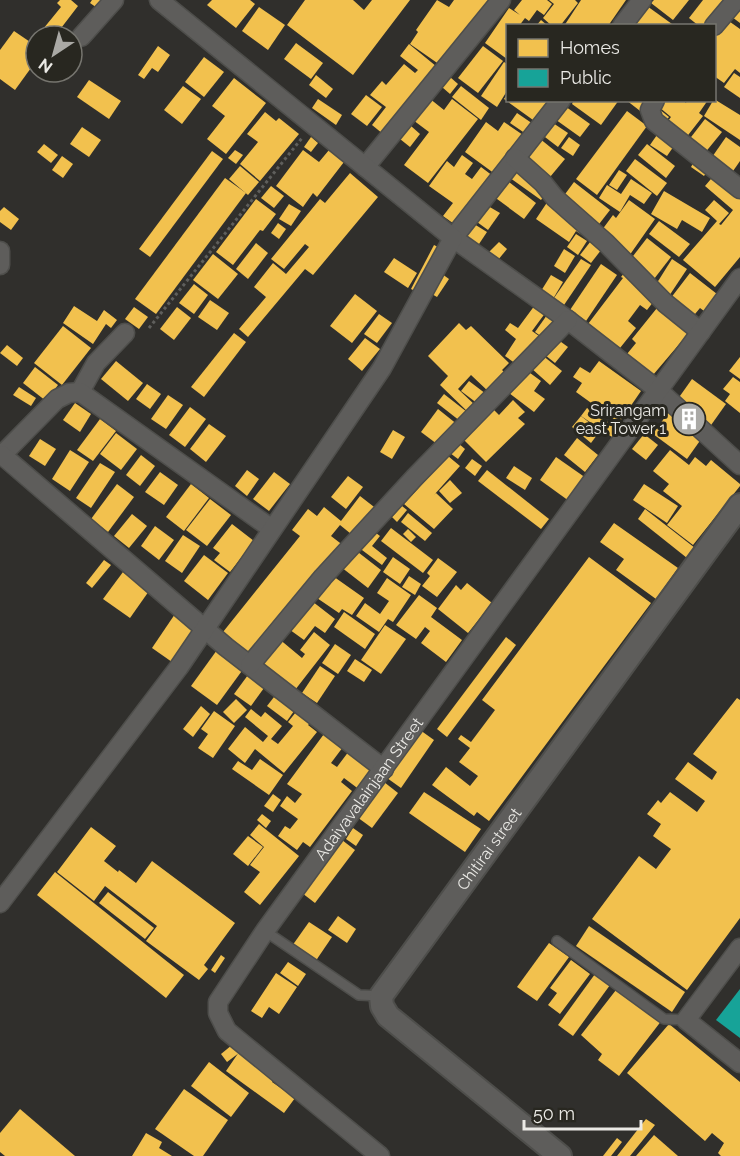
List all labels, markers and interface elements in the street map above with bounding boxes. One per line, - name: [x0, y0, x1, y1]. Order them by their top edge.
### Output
- north arrow: [24, 24, 84, 84]
- legend: [506, 24, 716, 102]
- text: Homes: [560, 37, 620, 58]
- text: N: [35, 54, 56, 77]
- text: Public: [560, 67, 612, 88]
- place label: Srirangam east Tower 1: [576, 401, 666, 438]
- building icon: Srirangam east Tower 1: [671, 401, 707, 437]
- street label: Adaiyavalainjaan Street: [310, 713, 427, 864]
- street label: Chitirai street: [452, 803, 525, 894]
- scale bar: [524, 1093, 641, 1131]
- text: 50 m: [533, 1103, 575, 1124]

